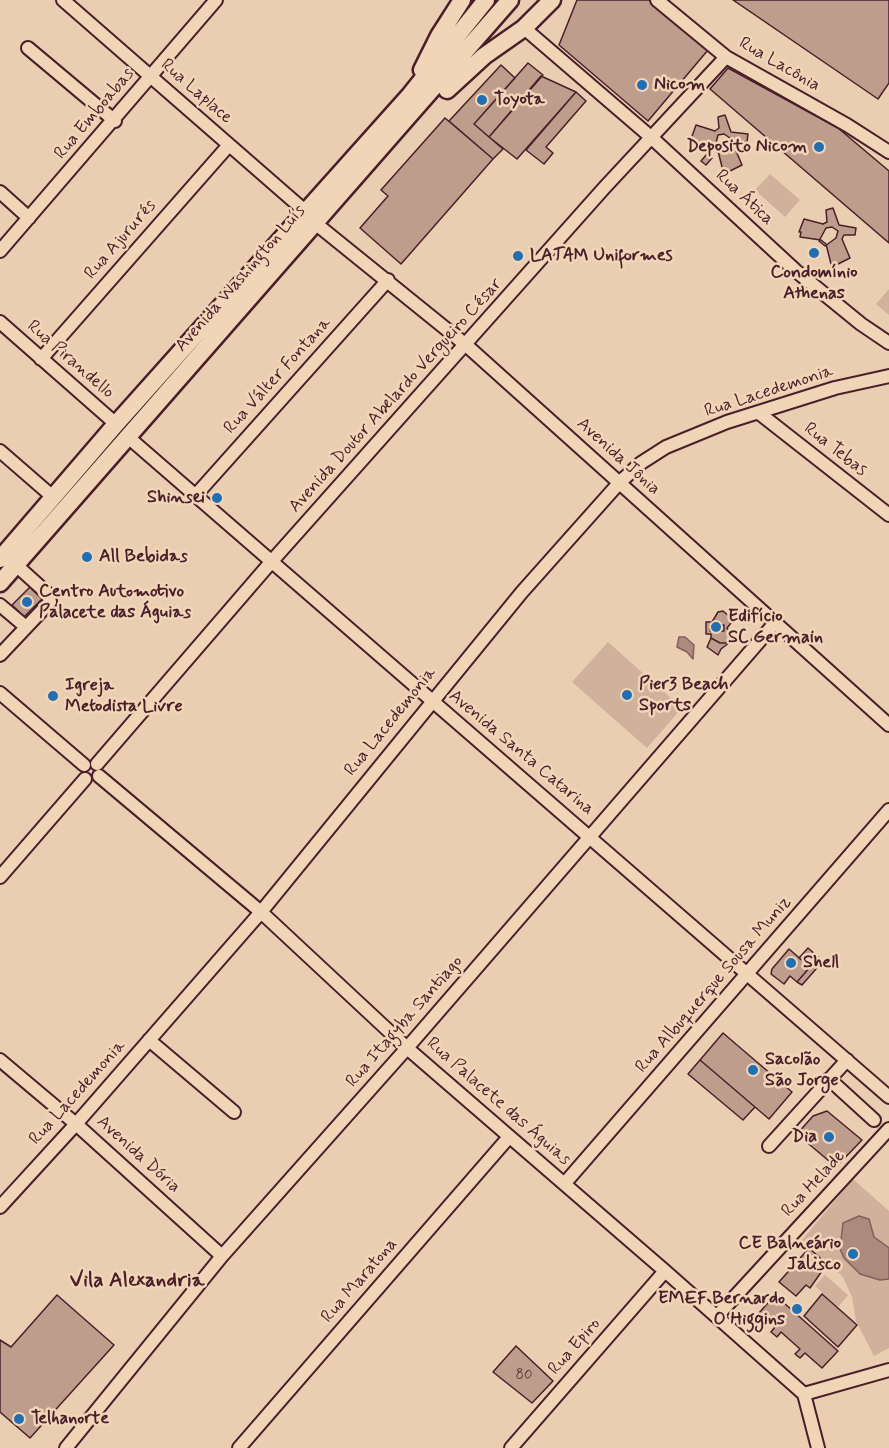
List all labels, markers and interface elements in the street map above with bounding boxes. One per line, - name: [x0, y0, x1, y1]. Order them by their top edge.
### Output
- street label: Rua Lacônia: [734, 33, 824, 97]
- street label: Rua Laplace: [156, 55, 236, 129]
- street label: Rua Emboabas: [50, 64, 140, 164]
- place label: Nicom: [654, 74, 705, 96]
- marker: Nicom: [635, 78, 649, 92]
- place label: Toyota: [494, 89, 545, 111]
- marker: Toyota: [475, 93, 489, 107]
- place label: Deposito Nicom: [686, 136, 807, 158]
- marker: Deposito Nicom: [812, 140, 826, 154]
- street label: Rua Ática: [710, 165, 778, 231]
- street label: Rua Ajururés: [80, 196, 162, 284]
- street label: Avenida Washington Luís: [171, 201, 311, 357]
- place label: LATAM Uniformes: [530, 245, 673, 267]
- marker: Condomínio Athenas: [807, 246, 821, 260]
- marker: LATAM Uniformes: [511, 249, 525, 263]
- place label: Condomínio Athenas: [770, 262, 858, 304]
- street label: Avenida Doutor Abelardo Vergueiro César: [285, 274, 507, 518]
- street label: Rua Válter Fontana: [220, 313, 336, 439]
- street label: Rua Pirandello: [22, 316, 118, 404]
- street label: Rua Lacedemonia: [702, 361, 836, 423]
- street label: Avenida Jônia: [572, 414, 664, 500]
- street label: Rua Tebas: [799, 418, 871, 482]
- place label: Shinsei: [147, 487, 205, 509]
- marker: Shinsei: [210, 491, 224, 505]
- place label: All Bebidas: [99, 546, 188, 568]
- marker: All Bebidas: [80, 550, 94, 564]
- place label: Centro Automotivo Palacete das Águias: [39, 581, 191, 624]
- marker: Centro Automotivo Palacete das Águias: [20, 595, 34, 609]
- place label: Edifício SC Germain: [728, 606, 823, 648]
- marker: Edifício SC Germain: [709, 620, 723, 634]
- street label: Rua Lacedemonia: [340, 663, 442, 781]
- place label: Pier3 Beach Sports: [639, 674, 728, 716]
- place label: Igreja Metodista Livre: [65, 675, 183, 718]
- street label: Avenida Santa Catarina: [444, 686, 598, 820]
- marker: Pier3 Beach Sports: [620, 688, 634, 702]
- marker: Igreja Metodista Livre: [46, 689, 60, 703]
- street label: Rua Albuquerque Sousa Muniz: [631, 892, 797, 1078]
- street label: Rua Itagyba Santiago: [342, 952, 468, 1092]
- place label: Shell: [803, 952, 839, 974]
- marker: Shell: [784, 956, 798, 970]
- street label: Rua Palacete das Águias: [421, 1033, 575, 1171]
- street label: Rua Lacedemonia: [25, 1036, 131, 1150]
- place label: Sacolão São Jorge: [765, 1049, 838, 1092]
- marker: Sacolão São Jorge: [746, 1063, 760, 1077]
- street label: Avenida Dória: [92, 1112, 184, 1198]
- place label: Dia: [792, 1126, 817, 1148]
- marker: Dia: [822, 1130, 836, 1144]
- street label: Rua Helade: [778, 1146, 850, 1222]
- place label: CE Balneário Jalisco: [739, 1233, 841, 1276]
- street label: Rua Maratona: [317, 1234, 403, 1328]
- marker: CE Balneário Jalisco: [846, 1247, 860, 1261]
- district label: Vila Alexandria: [70, 1269, 204, 1295]
- place label: EMEF Bernardo O Higgins: [658, 1288, 785, 1330]
- marker: EMEF Bernardo O Higgins: [790, 1302, 804, 1316]
- street label: Rua Epiro: [544, 1314, 606, 1380]
- house number: 80: [515, 1367, 533, 1385]
- place label: Telhanorte: [31, 1408, 109, 1430]
- marker: Telhanorte: [12, 1412, 26, 1426]

